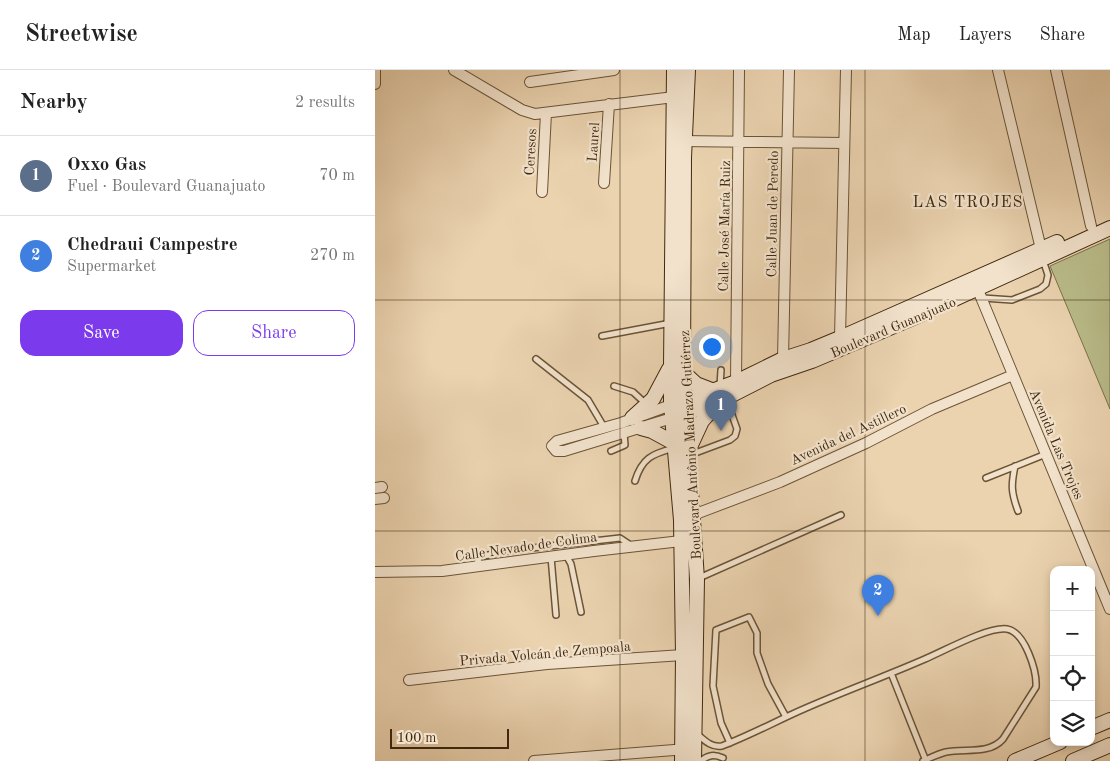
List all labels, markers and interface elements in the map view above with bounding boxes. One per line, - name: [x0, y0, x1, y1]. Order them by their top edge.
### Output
- text: Streetwise: [25, 23, 138, 47]
- text: Map: [897, 26, 931, 44]
- text: Layers: [959, 26, 1011, 44]
- text: Share: [1039, 26, 1085, 44]
- text: Nearby: [20, 92, 88, 113]
- text: 2 results: [295, 95, 355, 111]
- street label: Laurel: [586, 122, 602, 162]
- street label: Ceresos: [523, 128, 539, 176]
- street label: Calle Juan de Peredo: [765, 150, 781, 278]
- text: Oxxo Gas: [67, 156, 146, 175]
- street label: Calle José María Ruiz: [717, 160, 733, 292]
- text: 1: [31, 168, 41, 184]
- text: 70 m: [319, 168, 355, 184]
- text: Fuel · Boulevard Guanajuato: [67, 179, 266, 195]
- district label: LAS TROJES: [912, 195, 1024, 211]
- text: Chedraui Campestre: [67, 236, 238, 255]
- text: 2: [31, 248, 41, 264]
- text: 270 m: [310, 248, 355, 264]
- text: Supermarket: [67, 259, 156, 275]
- street label: Boulevard Guanajuato: [829, 295, 958, 361]
- button: Save: [20, 310, 183, 356]
- button: Share: [193, 310, 355, 356]
- street label: Boulevard Antônio Madrazo Gutiérrez: [678, 330, 704, 560]
- your location: [699, 334, 725, 360]
- street label: Avenida Las Trojes: [1026, 387, 1086, 502]
- pin: 1: [705, 390, 737, 431]
- street label: Avenida del Astillero: [788, 402, 909, 468]
- street label: Calle Nevado de Colima: [454, 530, 598, 564]
- map controls: [1050, 566, 1095, 746]
- button: +: [1050, 566, 1095, 611]
- pin: 2: [862, 575, 894, 616]
- button: −: [1050, 611, 1095, 656]
- street label: Privada Volcán de Zempoala: [459, 640, 631, 668]
- button: locate: [1050, 656, 1095, 701]
- button: layers: [1050, 701, 1095, 746]
- scale bar: [390, 726, 509, 749]
- text: 100 m: [397, 731, 436, 745]

